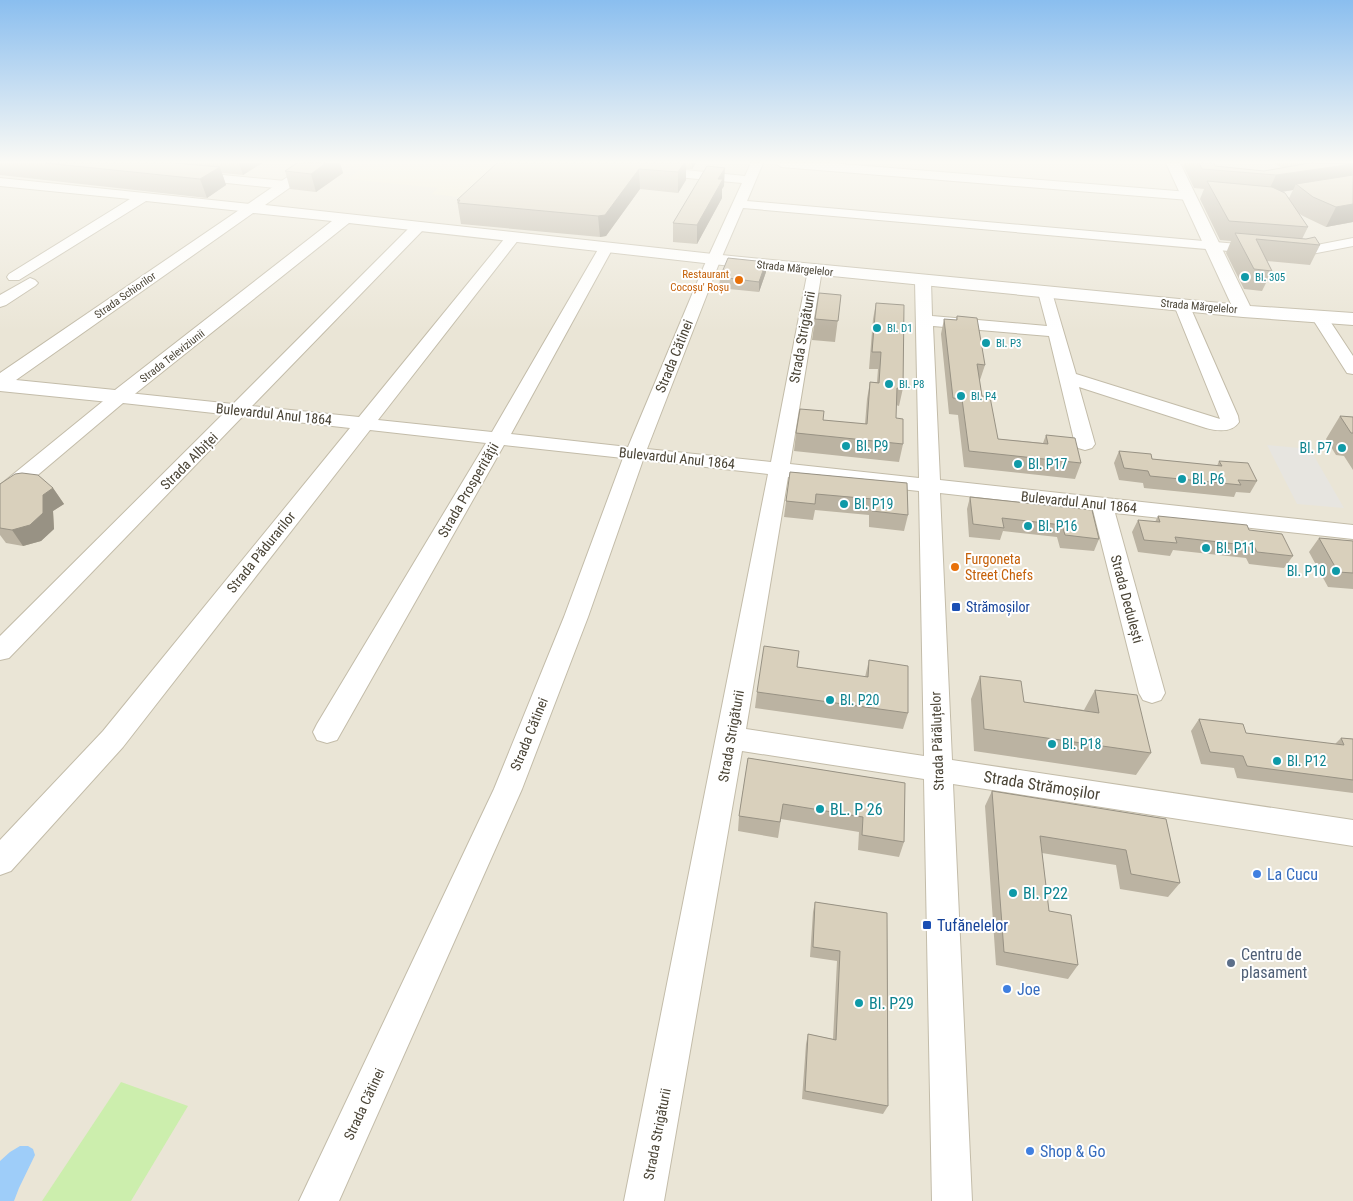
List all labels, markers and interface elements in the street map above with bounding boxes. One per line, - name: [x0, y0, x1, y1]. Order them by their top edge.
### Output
- street label: Strada Mărgelelor: [756, 258, 835, 279]
- place label: Restaurant Cocoșu' Roșu: [670, 268, 729, 294]
- street label: Strada Schiorilor: [92, 269, 159, 321]
- marker: Bl. 305: [1239, 271, 1251, 283]
- place label: Bl. 305: [1255, 271, 1285, 284]
- marker: Restaurant Cocoșu' Roșu: [733, 274, 745, 286]
- street label: Strada Strigăturii: [786, 290, 818, 384]
- street label: Strada Mărgelelor: [1160, 297, 1239, 316]
- street label: Strada Cătinei: [652, 317, 696, 395]
- marker: Bl. D1: [871, 322, 883, 334]
- place label: Bl. D1: [887, 322, 913, 335]
- street label: Strada Televiziunii: [137, 327, 207, 386]
- marker: Bl. P3: [980, 337, 992, 349]
- place label: Bl. P3: [996, 337, 1021, 350]
- marker: Bl. P8: [883, 378, 895, 390]
- place label: Bl. P8: [899, 378, 924, 391]
- marker: Bl. P4: [955, 390, 967, 402]
- place label: Bl. P4: [971, 390, 997, 403]
- street label: Bulevardul Anul 1864: [215, 400, 333, 428]
- street label: Strada Albiței: [157, 429, 222, 494]
- place label: Bl. P9: [856, 438, 888, 454]
- street label: Strada Prosperității: [434, 440, 502, 541]
- marker: Bl. P9: [840, 440, 852, 452]
- place label: Bl. P7: [1300, 440, 1332, 456]
- marker: Bl. P7: [1336, 442, 1348, 454]
- street label: Bulevardul Anul 1864: [618, 444, 736, 472]
- place label: Bl. P17: [1028, 456, 1067, 472]
- marker: Bl. P17: [1012, 458, 1024, 470]
- place label: Bl. P6: [1192, 471, 1225, 487]
- marker: Bl. P6: [1176, 473, 1188, 485]
- street label: Bulevardul Anul 1864: [1020, 488, 1138, 516]
- place label: Bl. P19: [854, 496, 893, 512]
- marker: Bl. P19: [838, 498, 850, 510]
- street label: Strada Pădurarilor: [223, 508, 299, 596]
- place label: Bl. P16: [1038, 518, 1077, 534]
- marker: Bl. P16: [1022, 520, 1034, 532]
- place label: Bl. P11: [1216, 540, 1255, 556]
- marker: Bl. P11: [1200, 542, 1212, 554]
- place label: Furgoneta Street Chefs: [965, 551, 1033, 583]
- street label: Strada Dedulești: [1107, 553, 1146, 645]
- marker: Furgoneta Street Chefs: [949, 561, 961, 573]
- place label: Bl. P10: [1287, 563, 1326, 579]
- marker: Bl. P10: [1330, 565, 1342, 577]
- place label: Strămoșilor: [966, 599, 1030, 616]
- marker: Strămoșilor: [950, 601, 962, 613]
- street label: Strada Strigăturii: [715, 689, 747, 783]
- street label: Strada Părăluțelor: [927, 691, 948, 791]
- place label: Bl. P20: [840, 692, 879, 708]
- marker: Bl. P20: [824, 694, 836, 706]
- street label: Strada Cătinei: [507, 695, 551, 773]
- place label: Bl. P18: [1062, 736, 1101, 752]
- marker: Bl. P18: [1046, 738, 1058, 750]
- place label: Bl. P12: [1287, 753, 1326, 769]
- marker: Bl. P12: [1271, 755, 1283, 767]
- street label: Strada Strămoșilor: [982, 767, 1102, 805]
- place label: BL. P 26: [830, 800, 883, 819]
- marker: BL. P 26: [814, 803, 826, 815]
- place label: La Cucu: [1267, 865, 1318, 884]
- marker: La Cucu: [1251, 868, 1263, 880]
- place label: Bl. P22: [1023, 884, 1068, 903]
- marker: Bl. P22: [1007, 887, 1019, 899]
- place label: Tufănelelor: [937, 916, 1008, 935]
- marker: Tufănelelor: [921, 919, 933, 931]
- place label: Centru de plasament: [1241, 945, 1307, 982]
- marker: Centru de plasament: [1225, 957, 1237, 969]
- place label: Joe: [1017, 980, 1040, 999]
- marker: Joe: [1001, 983, 1013, 995]
- place label: Bl. P29: [869, 994, 914, 1013]
- marker: Bl. P29: [853, 997, 865, 1009]
- street label: Strada Cătinei: [340, 1065, 388, 1143]
- street label: Strada Strigăturii: [640, 1087, 674, 1181]
- place label: Shop & Go: [1040, 1142, 1105, 1161]
- marker: Shop & Go: [1024, 1145, 1036, 1157]

